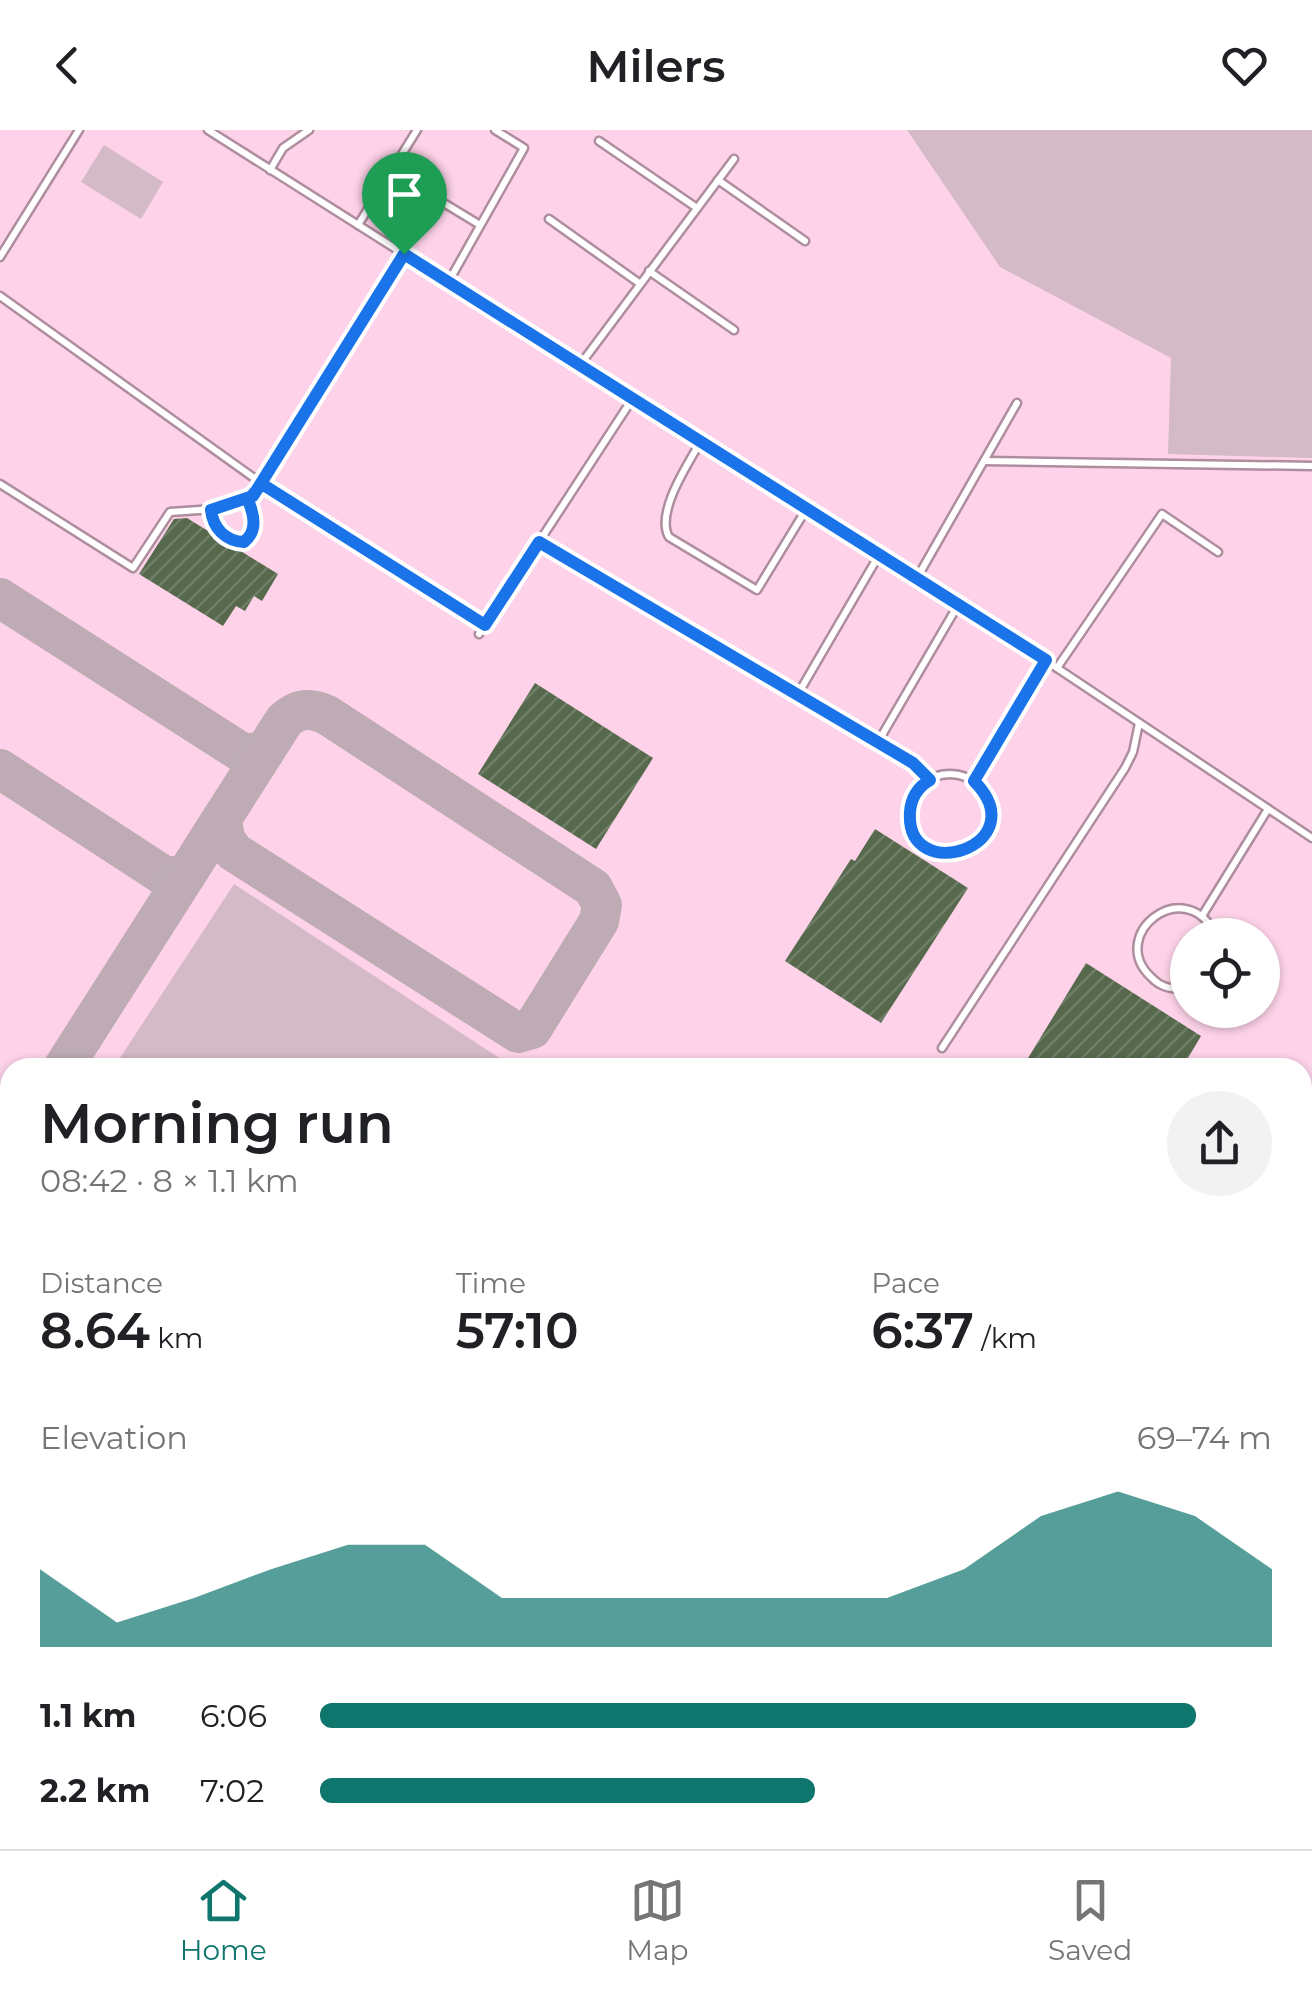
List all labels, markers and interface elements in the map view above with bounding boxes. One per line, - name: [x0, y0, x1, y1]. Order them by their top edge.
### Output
- icon: back: [40, 38, 95, 93]
- text: Milers: [586, 38, 726, 93]
- icon: heart: [1217, 38, 1272, 93]
- pin: [362, 152, 447, 255]
- icon: arrive: [377, 167, 432, 222]
- map controls: [1170, 918, 1280, 1028]
- button: locate: [1170, 918, 1280, 1028]
- text: Morning run: [40, 1090, 394, 1157]
- button: share: [1167, 1091, 1272, 1196]
- text: 08:42 · 8 × 1.1 km: [40, 1161, 299, 1200]
- text: Distance: [40, 1266, 163, 1300]
- text: Time: [456, 1266, 526, 1300]
- text: Pace: [871, 1266, 940, 1300]
- text: 8.64: [40, 1300, 150, 1361]
- text: 57:10: [456, 1300, 579, 1361]
- text: 6:37: [871, 1300, 974, 1361]
- text: km: [150, 1321, 204, 1355]
- text: /km: [974, 1321, 1037, 1355]
- text: Elevation: [40, 1418, 188, 1457]
- text: 69–74 m: [1137, 1418, 1272, 1457]
- text: 1.1 km: [40, 1696, 136, 1735]
- text: 6:06: [200, 1696, 267, 1735]
- text: 2.2 km: [40, 1771, 150, 1810]
- text: 7:02: [200, 1771, 264, 1810]
- tab: Home: [180, 1873, 267, 1967]
- tab: Map: [626, 1873, 689, 1967]
- tab: Saved: [1048, 1873, 1132, 1967]

